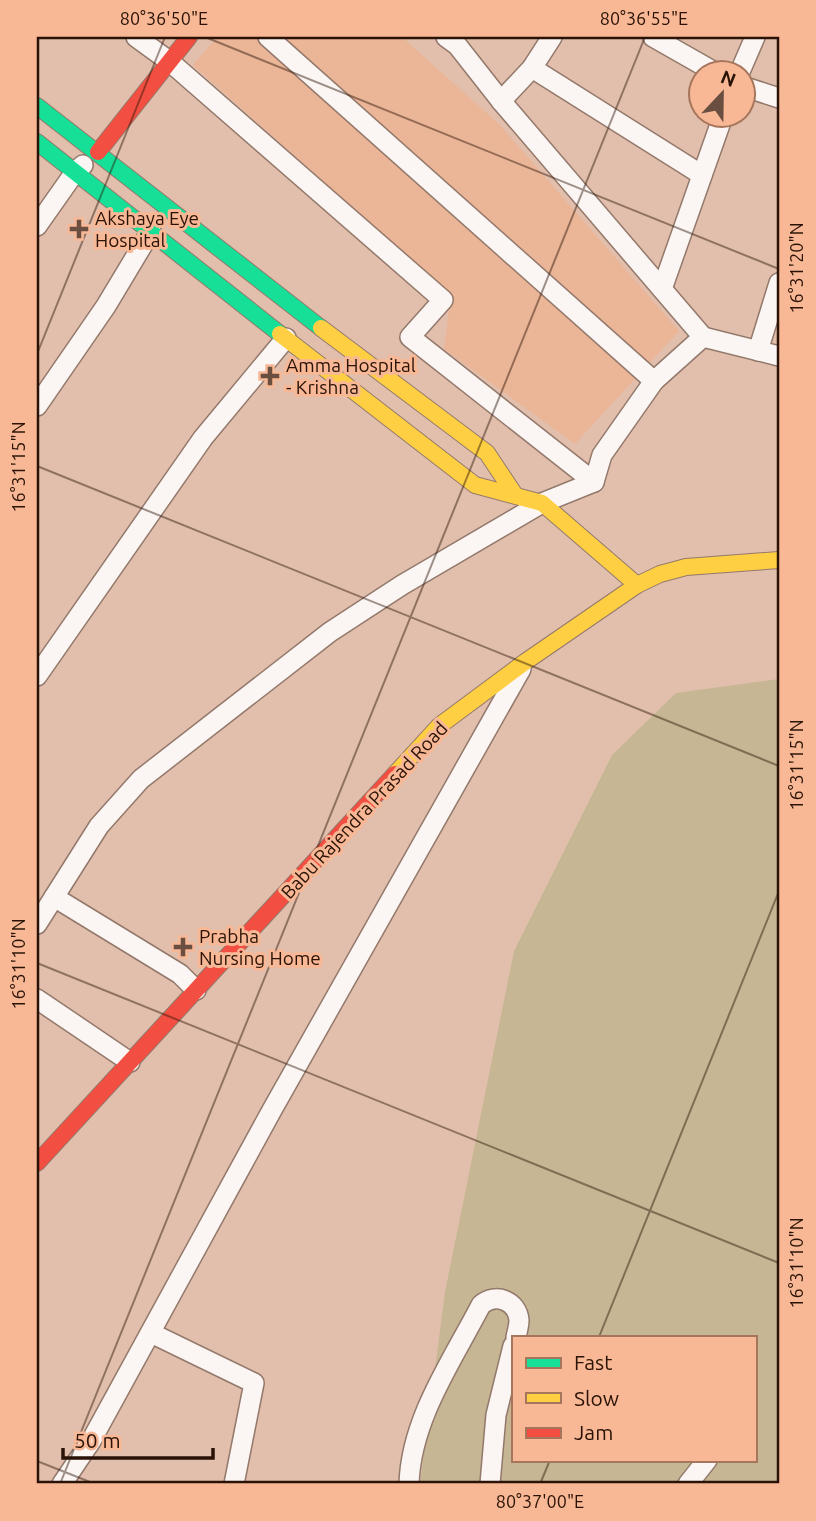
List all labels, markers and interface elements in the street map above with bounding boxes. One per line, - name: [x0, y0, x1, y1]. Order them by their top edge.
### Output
- text: 80°36'50"E: [120, 8, 208, 28]
- text: 80°36'55"E: [600, 8, 688, 28]
- north arrow: [686, 60, 756, 130]
- text: N: [718, 65, 739, 91]
- place label: Akshaya Eye Hospital: [95, 207, 199, 251]
- marker: Akshaya Eye Hospital: [69, 219, 89, 239]
- text: 16°31'20"N: [786, 222, 806, 314]
- place label: Amma Hospital - Krishna: [286, 354, 416, 398]
- marker: Amma Hospital - Krishna: [260, 366, 280, 386]
- text: 16°31'15"N: [8, 421, 28, 513]
- street label: Babu Rajendra Prasad Road: [276, 717, 452, 903]
- text: 16°31'15"N: [786, 719, 806, 811]
- text: 16°31'10"N: [8, 918, 28, 1010]
- place label: Prabha Nursing Home: [199, 925, 321, 969]
- marker: Prabha Nursing Home: [173, 937, 193, 957]
- text: 16°31'10"N: [786, 1217, 806, 1309]
- legend: [512, 1336, 756, 1462]
- text: Fast: [574, 1350, 612, 1374]
- text: Slow: [574, 1386, 619, 1410]
- scale bar: [63, 1416, 214, 1460]
- text: Jam: [574, 1420, 613, 1444]
- text: 50 m: [74, 1428, 121, 1452]
- text: 80°37'00"E: [496, 1491, 584, 1511]

